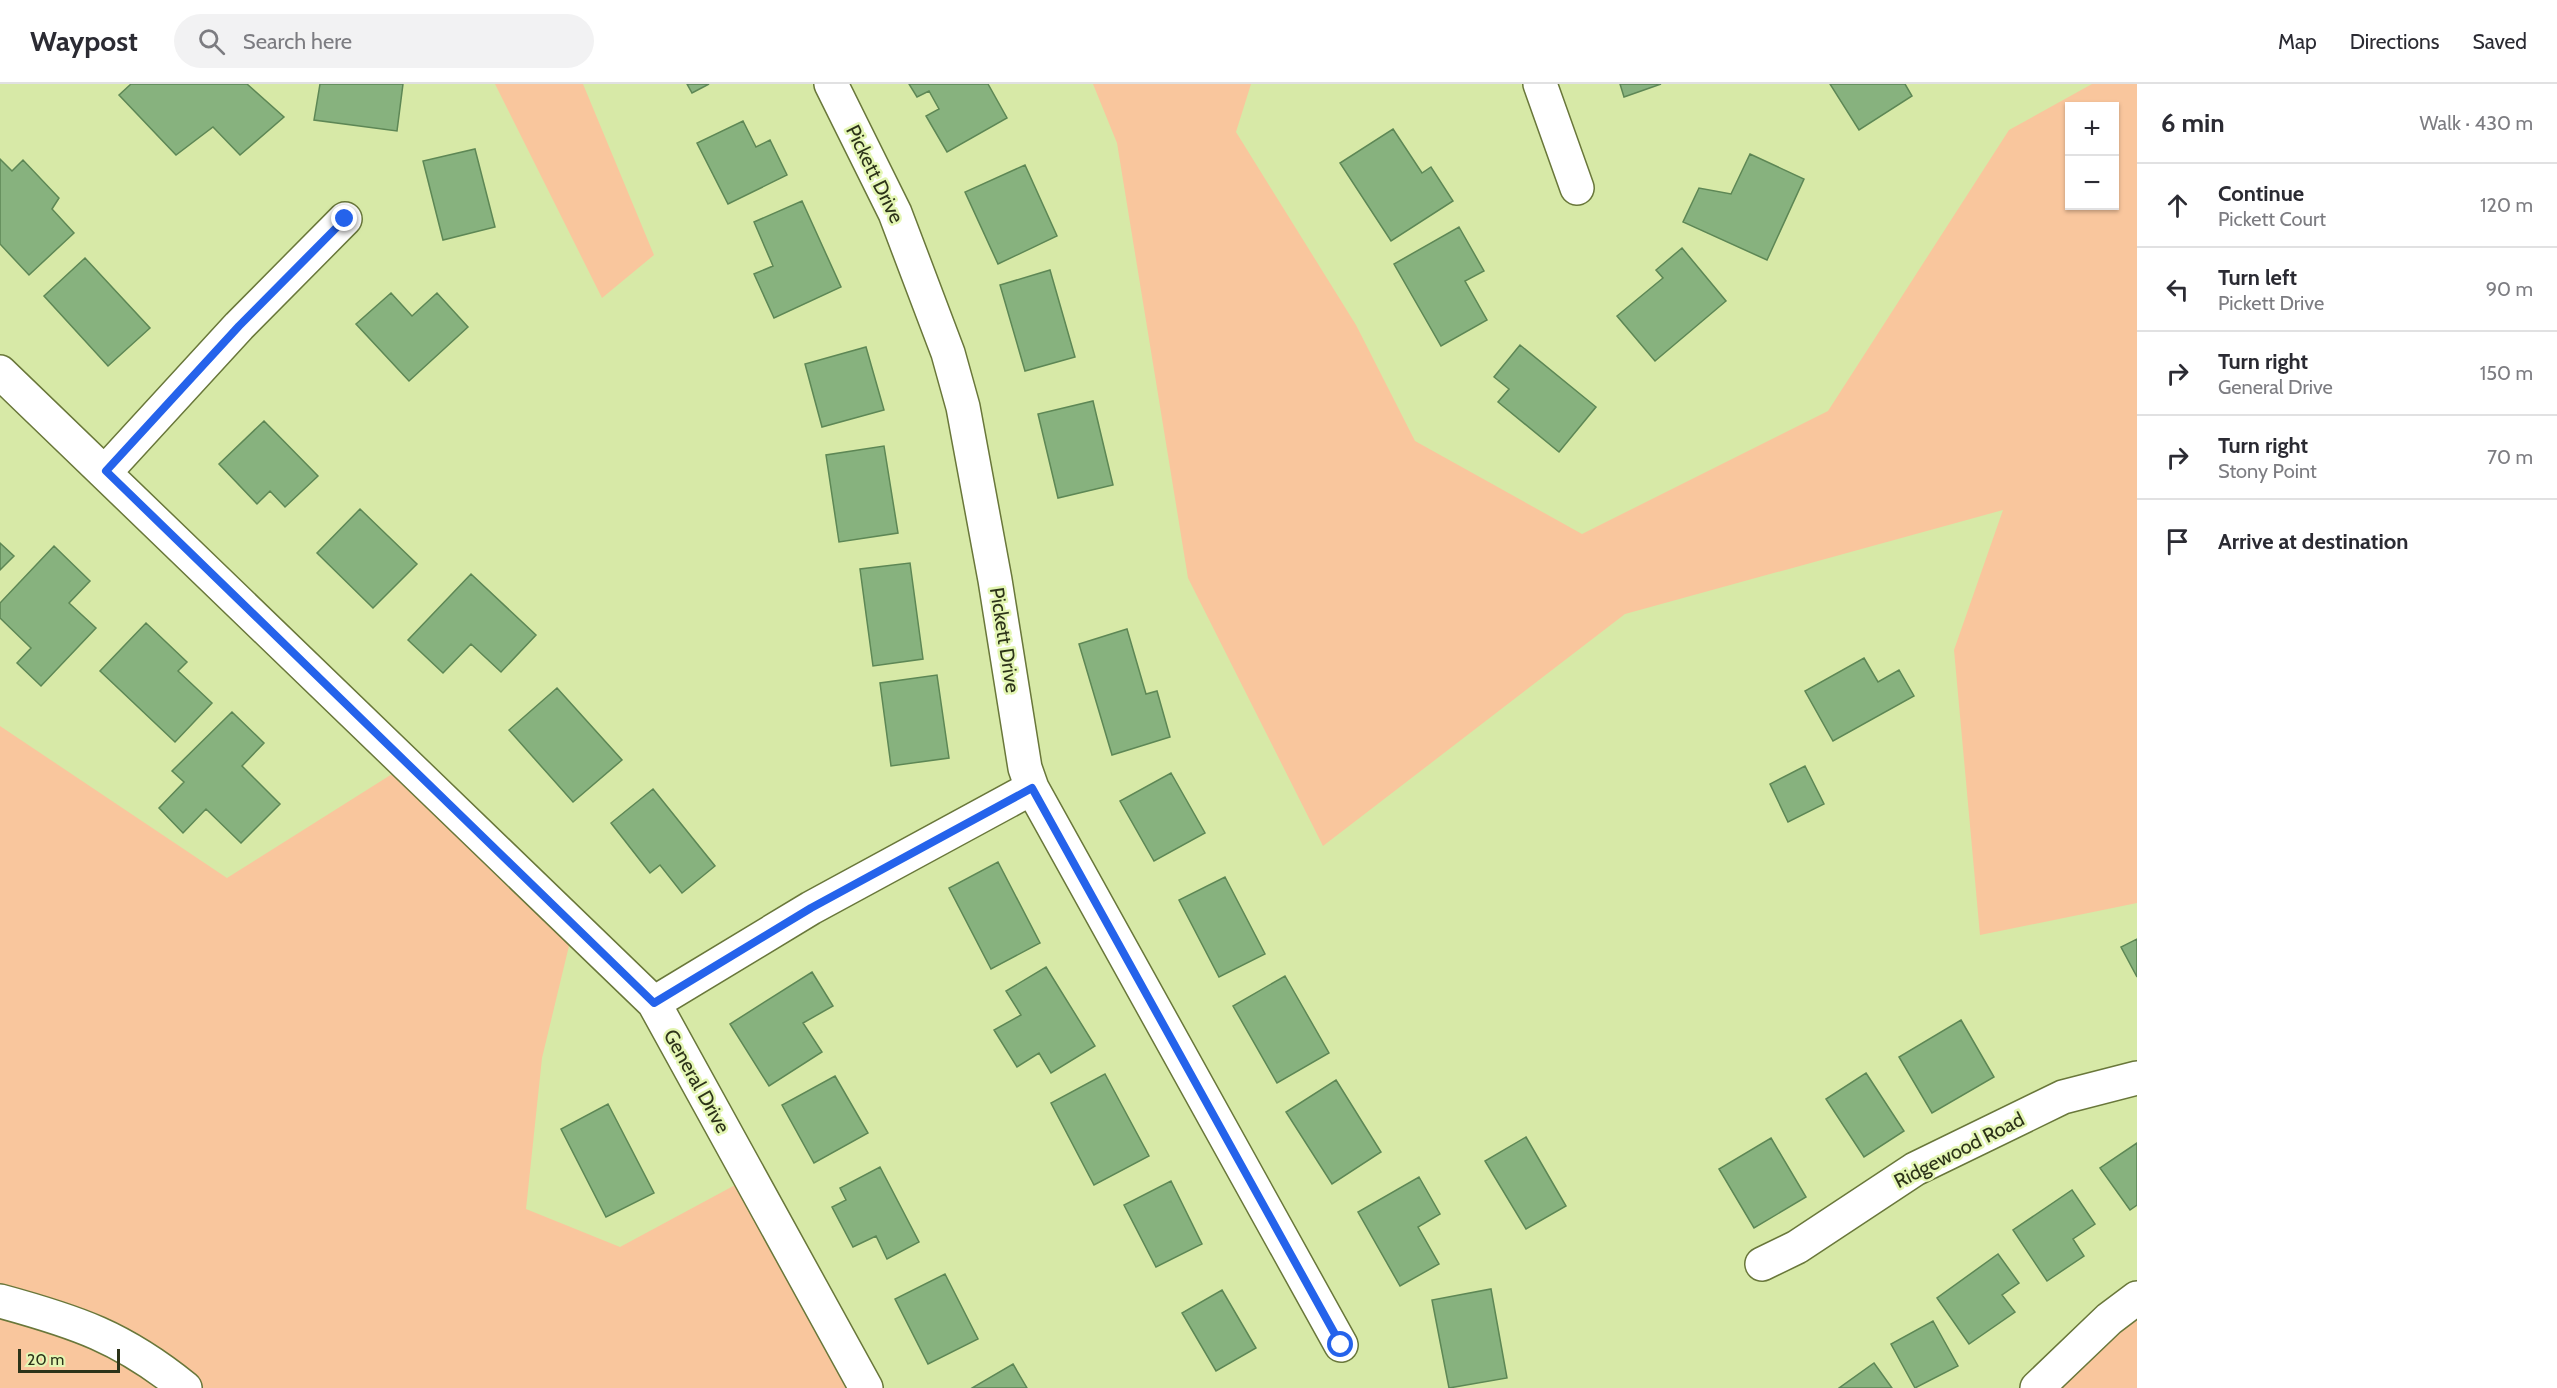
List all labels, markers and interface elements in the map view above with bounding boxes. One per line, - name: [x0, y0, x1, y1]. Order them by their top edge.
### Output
- search box: [174, 14, 594, 68]
- text: Waypost: [30, 24, 138, 58]
- icon: search: [195, 25, 228, 58]
- text: Search here: [243, 28, 352, 55]
- text: Map: [2278, 29, 2317, 54]
- text: Directions: [2350, 29, 2439, 54]
- text: Saved: [2472, 29, 2527, 54]
- map controls: [2065, 102, 2119, 210]
- button: +: [2065, 102, 2119, 156]
- text: 6 min: [2161, 107, 2225, 139]
- text: Walk · 430 m: [2419, 111, 2533, 135]
- street label: Pickett Drive: [841, 121, 909, 227]
- button: −: [2065, 156, 2119, 210]
- text: Continue: [2218, 180, 2304, 207]
- icon: ahead: [2161, 189, 2194, 222]
- text: 120 m: [2480, 193, 2533, 217]
- route end: [331, 205, 357, 231]
- text: Pickett Court: [2218, 207, 2326, 231]
- text: Turn left: [2218, 264, 2297, 291]
- icon: left: [2161, 273, 2194, 306]
- text: 90 m: [2486, 277, 2533, 301]
- text: Pickett Drive: [2218, 291, 2324, 315]
- text: Turn right: [2218, 348, 2308, 375]
- icon: right: [2161, 357, 2194, 390]
- text: 150 m: [2480, 361, 2533, 385]
- text: General Drive: [2218, 375, 2333, 399]
- text: Turn right: [2218, 432, 2308, 459]
- icon: right: [2161, 441, 2194, 474]
- text: 70 m: [2487, 445, 2533, 469]
- text: Stony Point: [2218, 459, 2317, 483]
- icon: arrive: [2161, 525, 2194, 558]
- text: Arrive at destination: [2218, 528, 2408, 555]
- street label: Pickett Drive: [985, 586, 1025, 694]
- street label: General Drive: [659, 1025, 735, 1137]
- street label: Ridgewood Road: [1890, 1107, 2028, 1193]
- route start: [1327, 1331, 1353, 1357]
- scale bar: [18, 1346, 120, 1374]
- text: 20 m: [27, 1350, 64, 1369]

